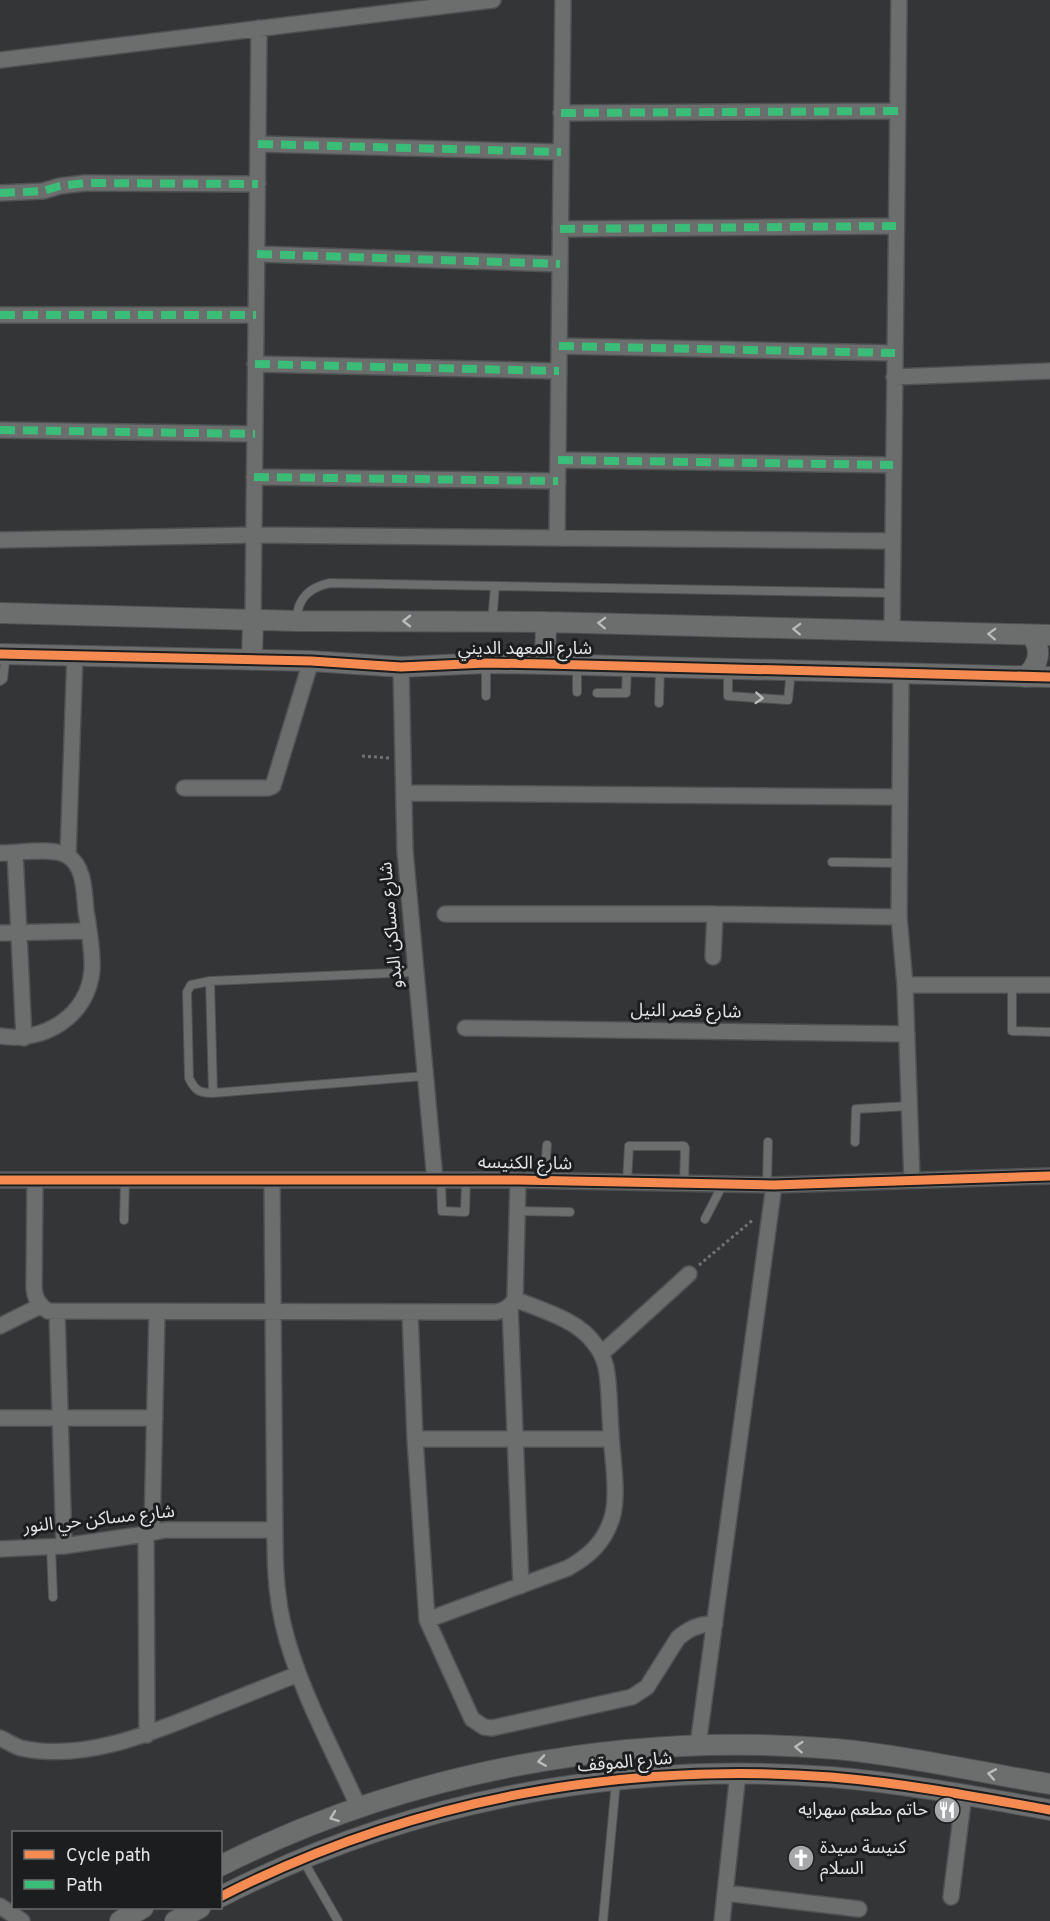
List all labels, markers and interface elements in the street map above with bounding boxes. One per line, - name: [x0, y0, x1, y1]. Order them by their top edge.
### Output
- one-way arrow: [402, 615, 411, 627]
- one-way arrow: [597, 617, 606, 629]
- one-way arrow: [792, 622, 801, 635]
- one-way arrow: [987, 628, 996, 640]
- street label: شارع المعهد الديني: [458, 638, 592, 662]
- one-way arrow: [754, 692, 763, 705]
- street label: شارع مساكن البدو: [375, 861, 410, 989]
- street label: شارع قصر النيل: [630, 1000, 742, 1025]
- street label: شارع الكنيسه: [478, 1152, 572, 1177]
- street label: شارع مساكن حي النور: [21, 1501, 176, 1541]
- one-way arrow: [795, 1741, 804, 1754]
- street label: شارع الموقف: [577, 1747, 673, 1780]
- one-way arrow: [538, 1755, 547, 1767]
- one-way arrow: [988, 1768, 998, 1781]
- restaurant icon: حاتم مطعم سهرايه: [932, 1795, 962, 1825]
- place label: حاتم مطعم سهرايه: [798, 1799, 928, 1822]
- one-way arrow: [329, 1810, 340, 1822]
- legend: [12, 1831, 222, 1909]
- place label: كنيسة سيدة السلام: [820, 1837, 907, 1882]
- church icon: كنيسة سيدة السلام: [786, 1843, 816, 1873]
- text: Cycle path: [66, 1845, 151, 1868]
- text: Path: [66, 1875, 103, 1898]

